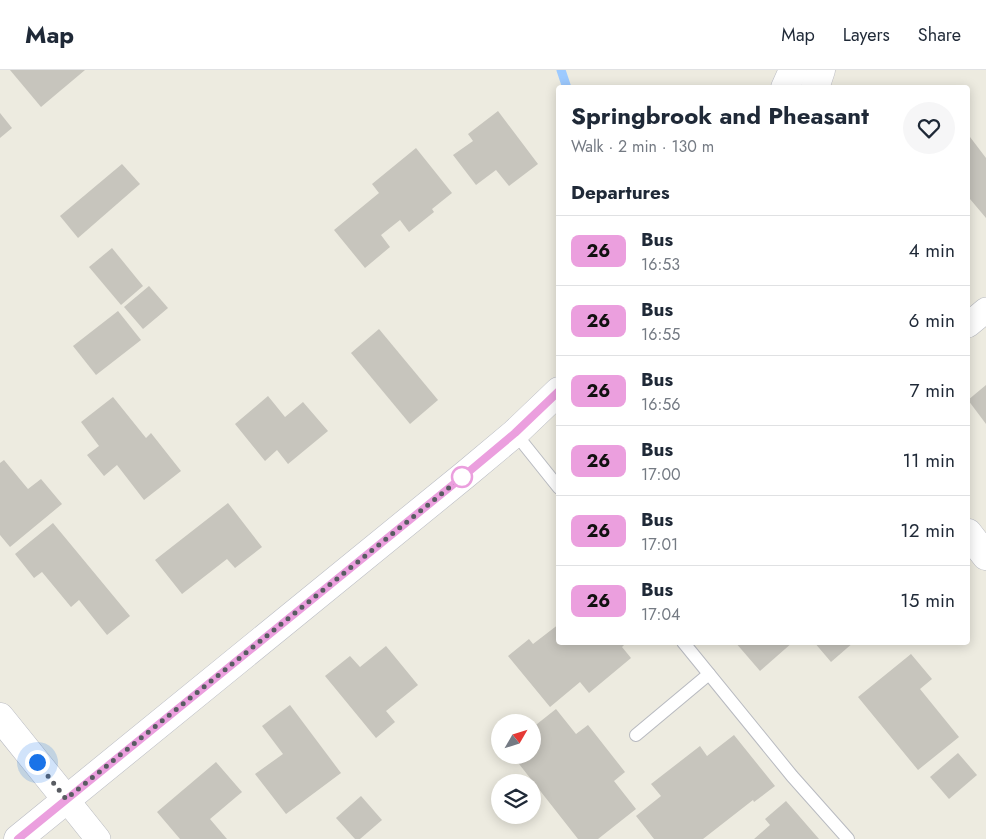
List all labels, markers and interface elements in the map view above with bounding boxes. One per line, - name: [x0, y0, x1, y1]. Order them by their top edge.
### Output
- text: Map: [25, 17, 74, 52]
- text: Map: [781, 22, 815, 48]
- text: Layers: [843, 22, 890, 48]
- text: Share: [918, 22, 961, 48]
- text: Springbrook and Pheasant: [571, 98, 869, 133]
- button: heart: [903, 102, 955, 154]
- text: Walk · 2 min · 130 m: [571, 135, 714, 158]
- text: Departures: [571, 179, 670, 206]
- text: Bus: [641, 226, 673, 253]
- text: 4 min: [908, 237, 955, 264]
- text: 26: [587, 238, 610, 264]
- text: 16:53: [641, 253, 680, 276]
- text: Bus: [641, 296, 673, 323]
- text: 6 min: [909, 307, 955, 334]
- text: 26: [587, 308, 610, 334]
- text: 16:55: [641, 323, 680, 346]
- text: Bus: [641, 366, 673, 393]
- text: 7 min: [910, 377, 955, 404]
- text: 26: [587, 378, 610, 404]
- text: 16:56: [641, 393, 680, 416]
- text: Bus: [641, 436, 673, 463]
- text: 11 min: [902, 447, 955, 474]
- text: 26: [587, 448, 610, 474]
- text: 17:00: [641, 463, 681, 486]
- unlabelled marker: [451, 466, 473, 488]
- text: Bus: [641, 506, 673, 533]
- text: 12 min: [900, 517, 955, 544]
- text: 26: [587, 518, 610, 544]
- text: 17:01: [641, 533, 678, 556]
- text: Bus: [641, 576, 673, 603]
- text: 15 min: [900, 587, 955, 614]
- text: 26: [587, 588, 610, 614]
- text: 17:04: [641, 603, 680, 626]
- north arrow: [491, 714, 541, 764]
- map controls: [491, 714, 541, 824]
- your location: [25, 750, 50, 775]
- button: layers: [491, 774, 541, 824]

